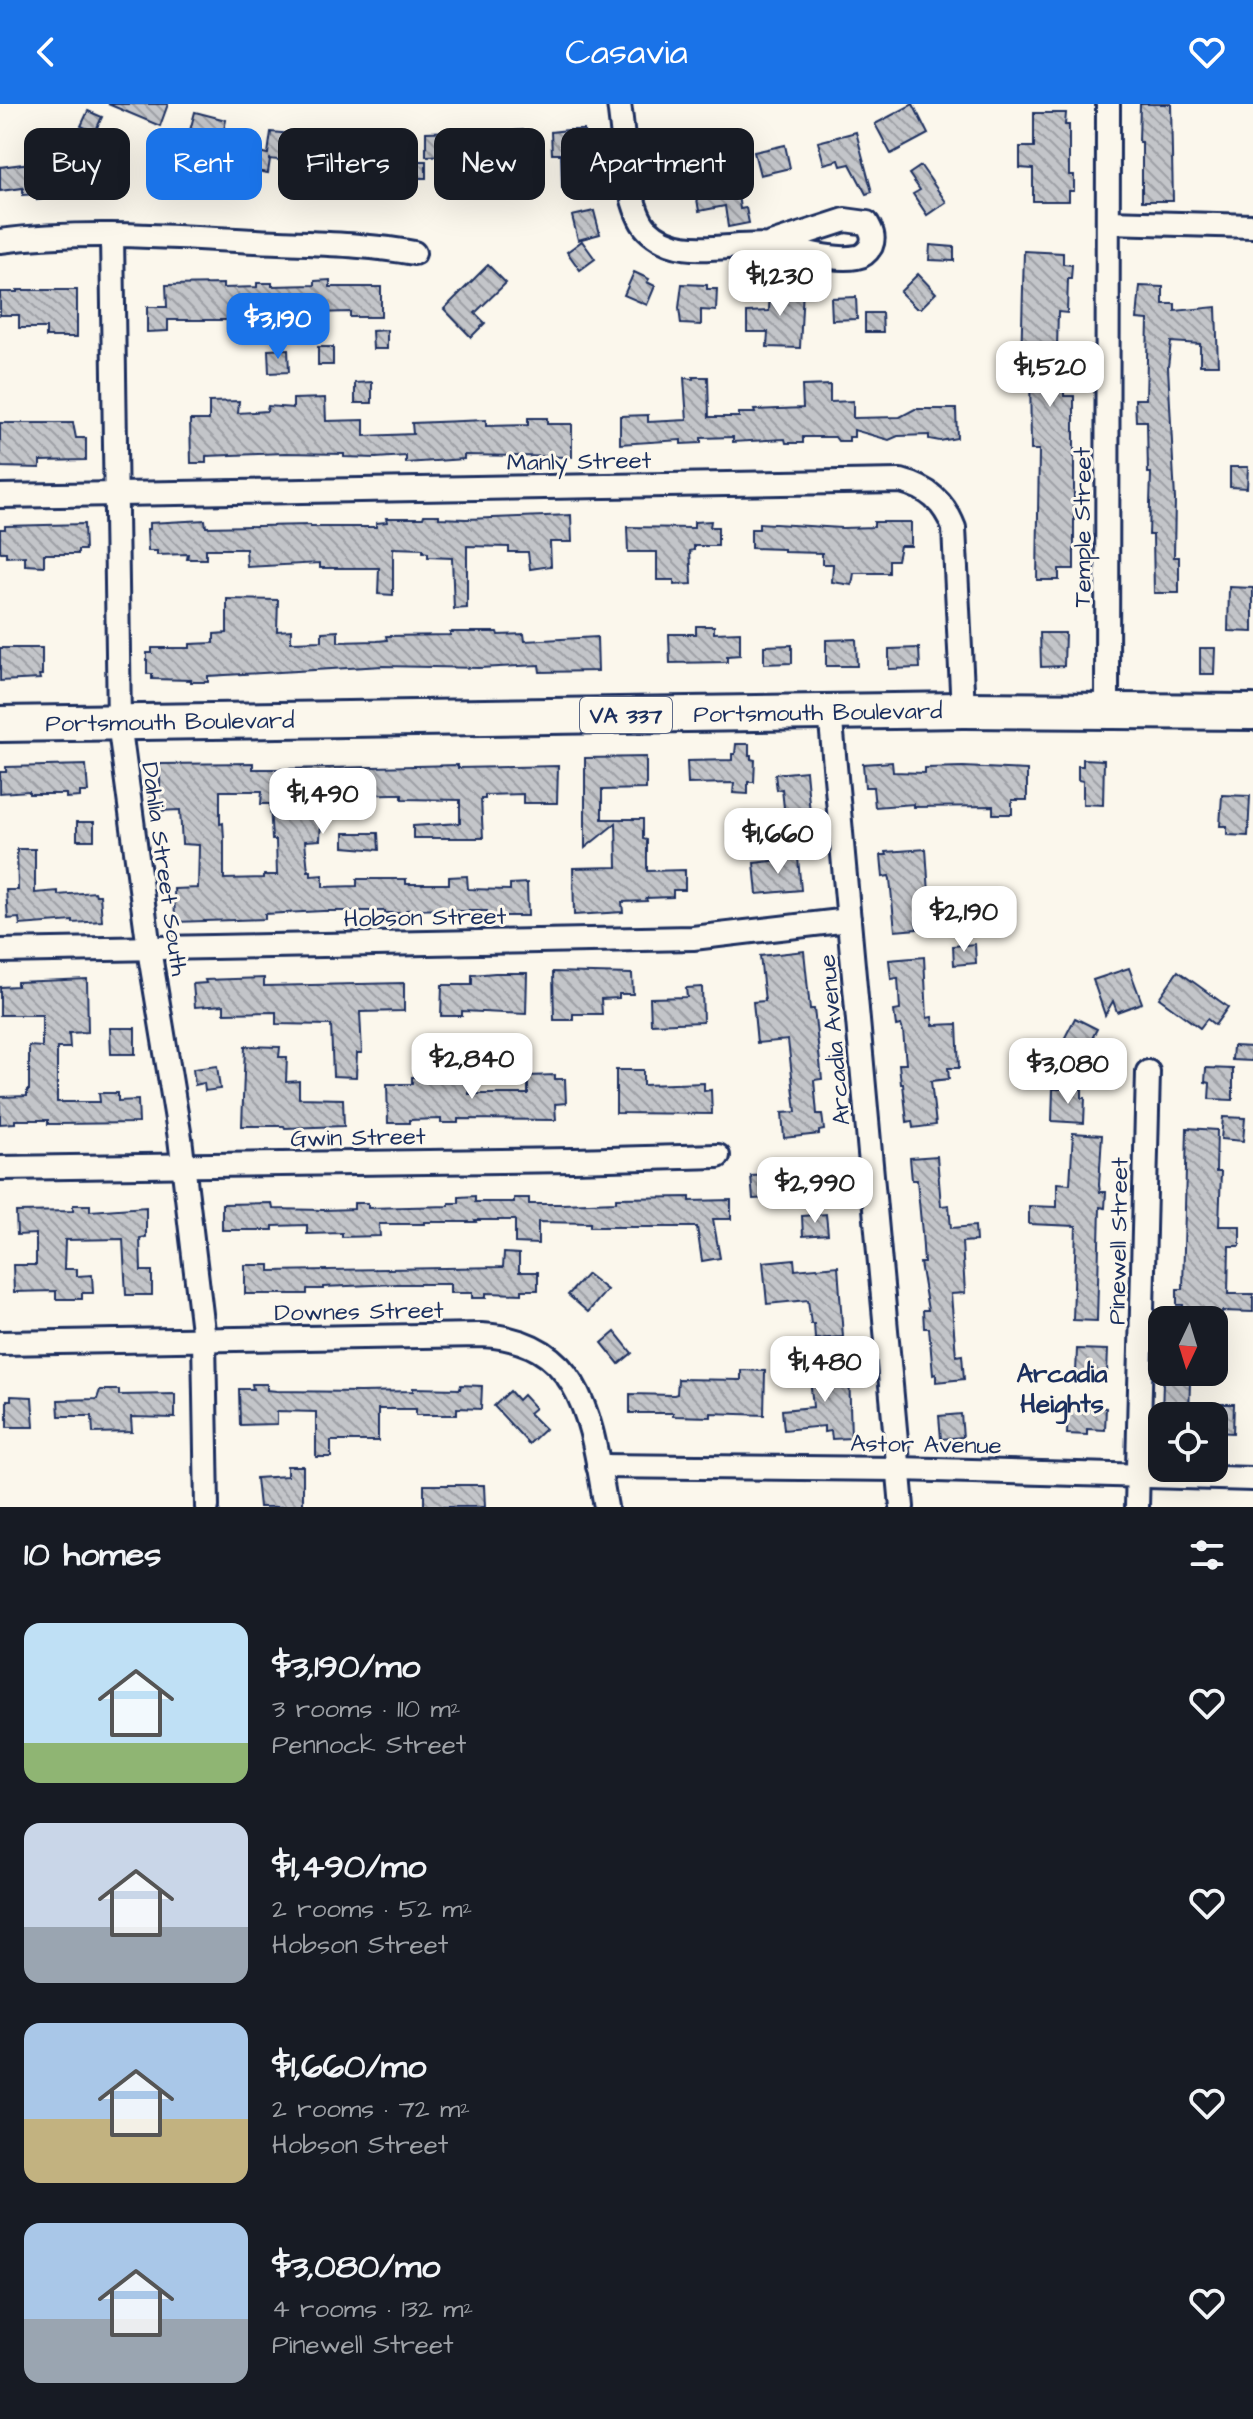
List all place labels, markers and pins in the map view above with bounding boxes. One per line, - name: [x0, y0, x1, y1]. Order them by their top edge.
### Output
- pin: $1,230: [715, 250, 845, 318]
- pin: $3,190: [213, 293, 343, 361]
- pin: $1,520: [985, 341, 1115, 409]
- pin: $1,490: [258, 768, 388, 836]
- pin: $1,660: [713, 808, 843, 876]
- pin: $2,190: [899, 886, 1029, 954]
- pin: $2,840: [407, 1033, 537, 1101]
- pin: $3,080: [1003, 1038, 1133, 1106]
- pin: $2,990: [750, 1157, 880, 1225]
- pin: $1,480: [760, 1336, 890, 1404]

